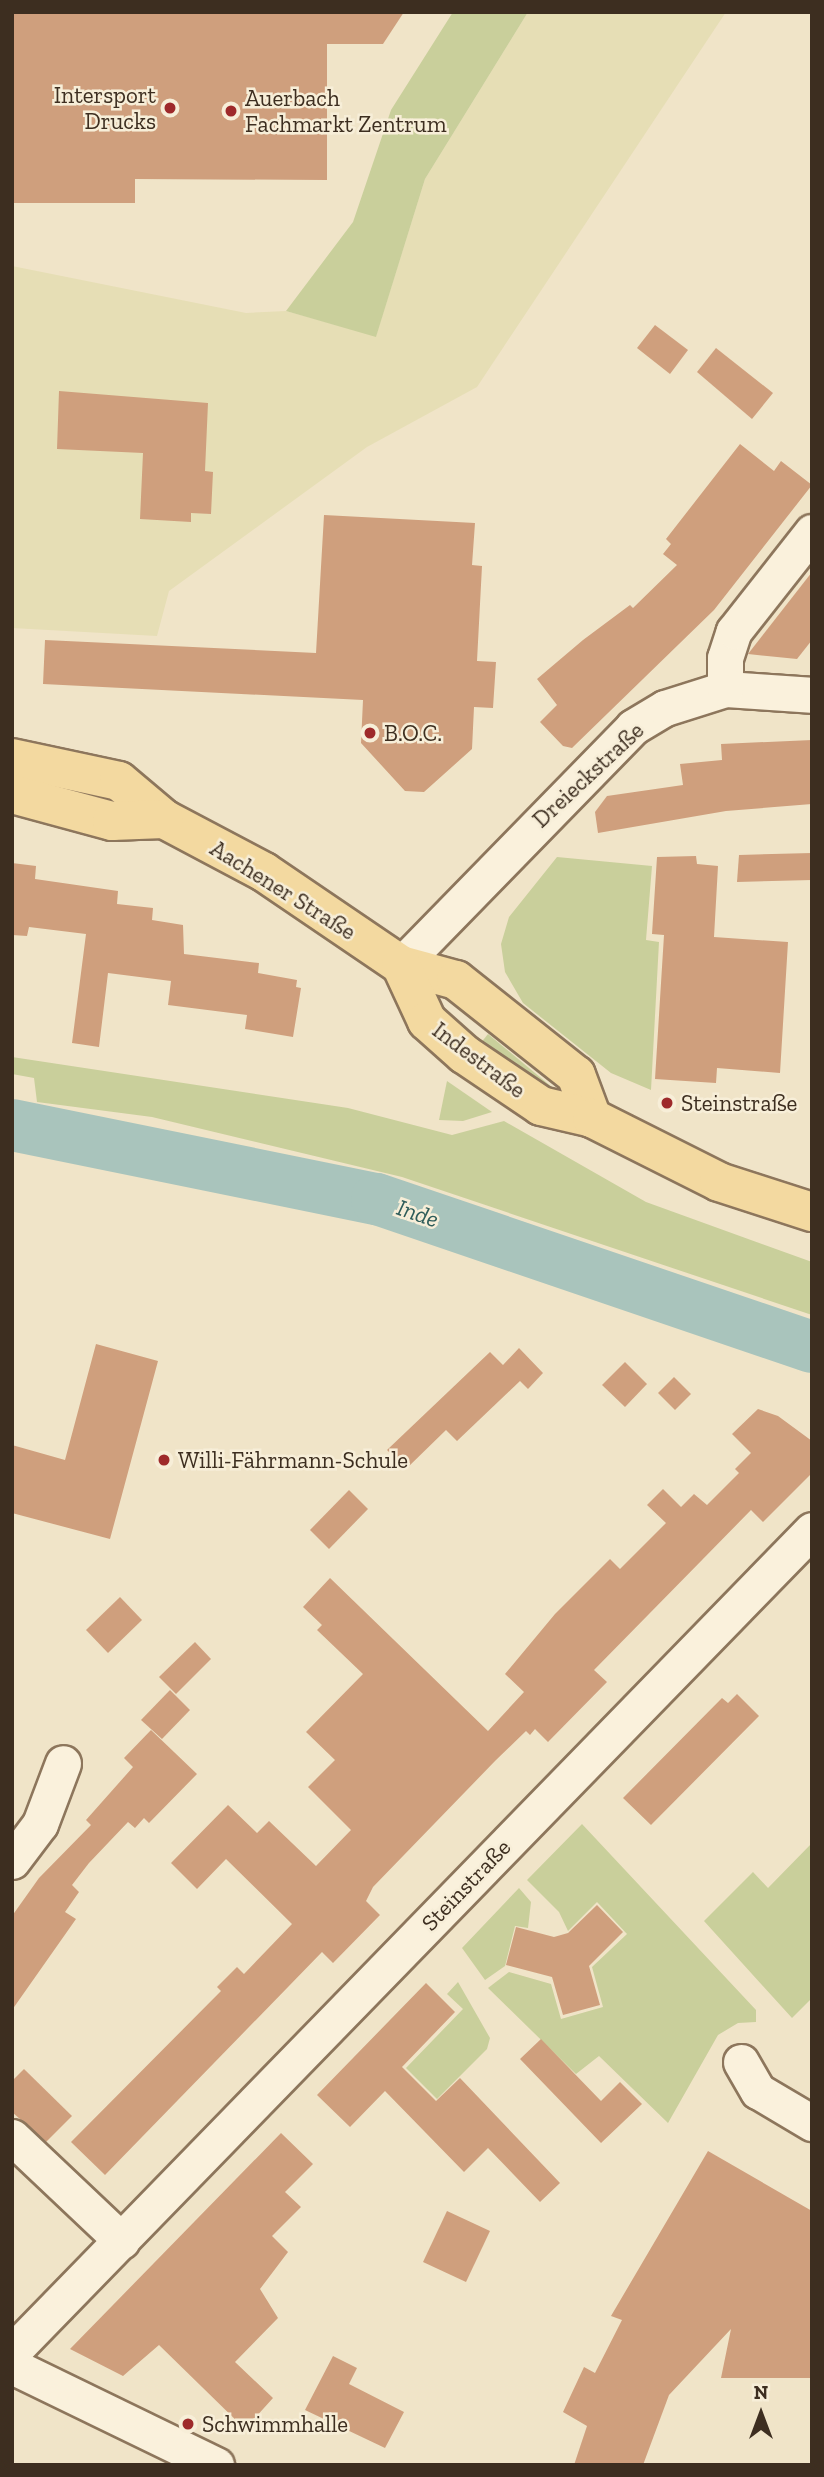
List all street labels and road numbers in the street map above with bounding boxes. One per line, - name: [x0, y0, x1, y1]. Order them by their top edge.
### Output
- street label: Dreieckstraße: [527, 717, 649, 833]
- street label: Aachener Straße: [205, 834, 361, 946]
- street label: Indestraße: [427, 1016, 531, 1104]
- street label: Steinstraße: [416, 1834, 516, 1936]

